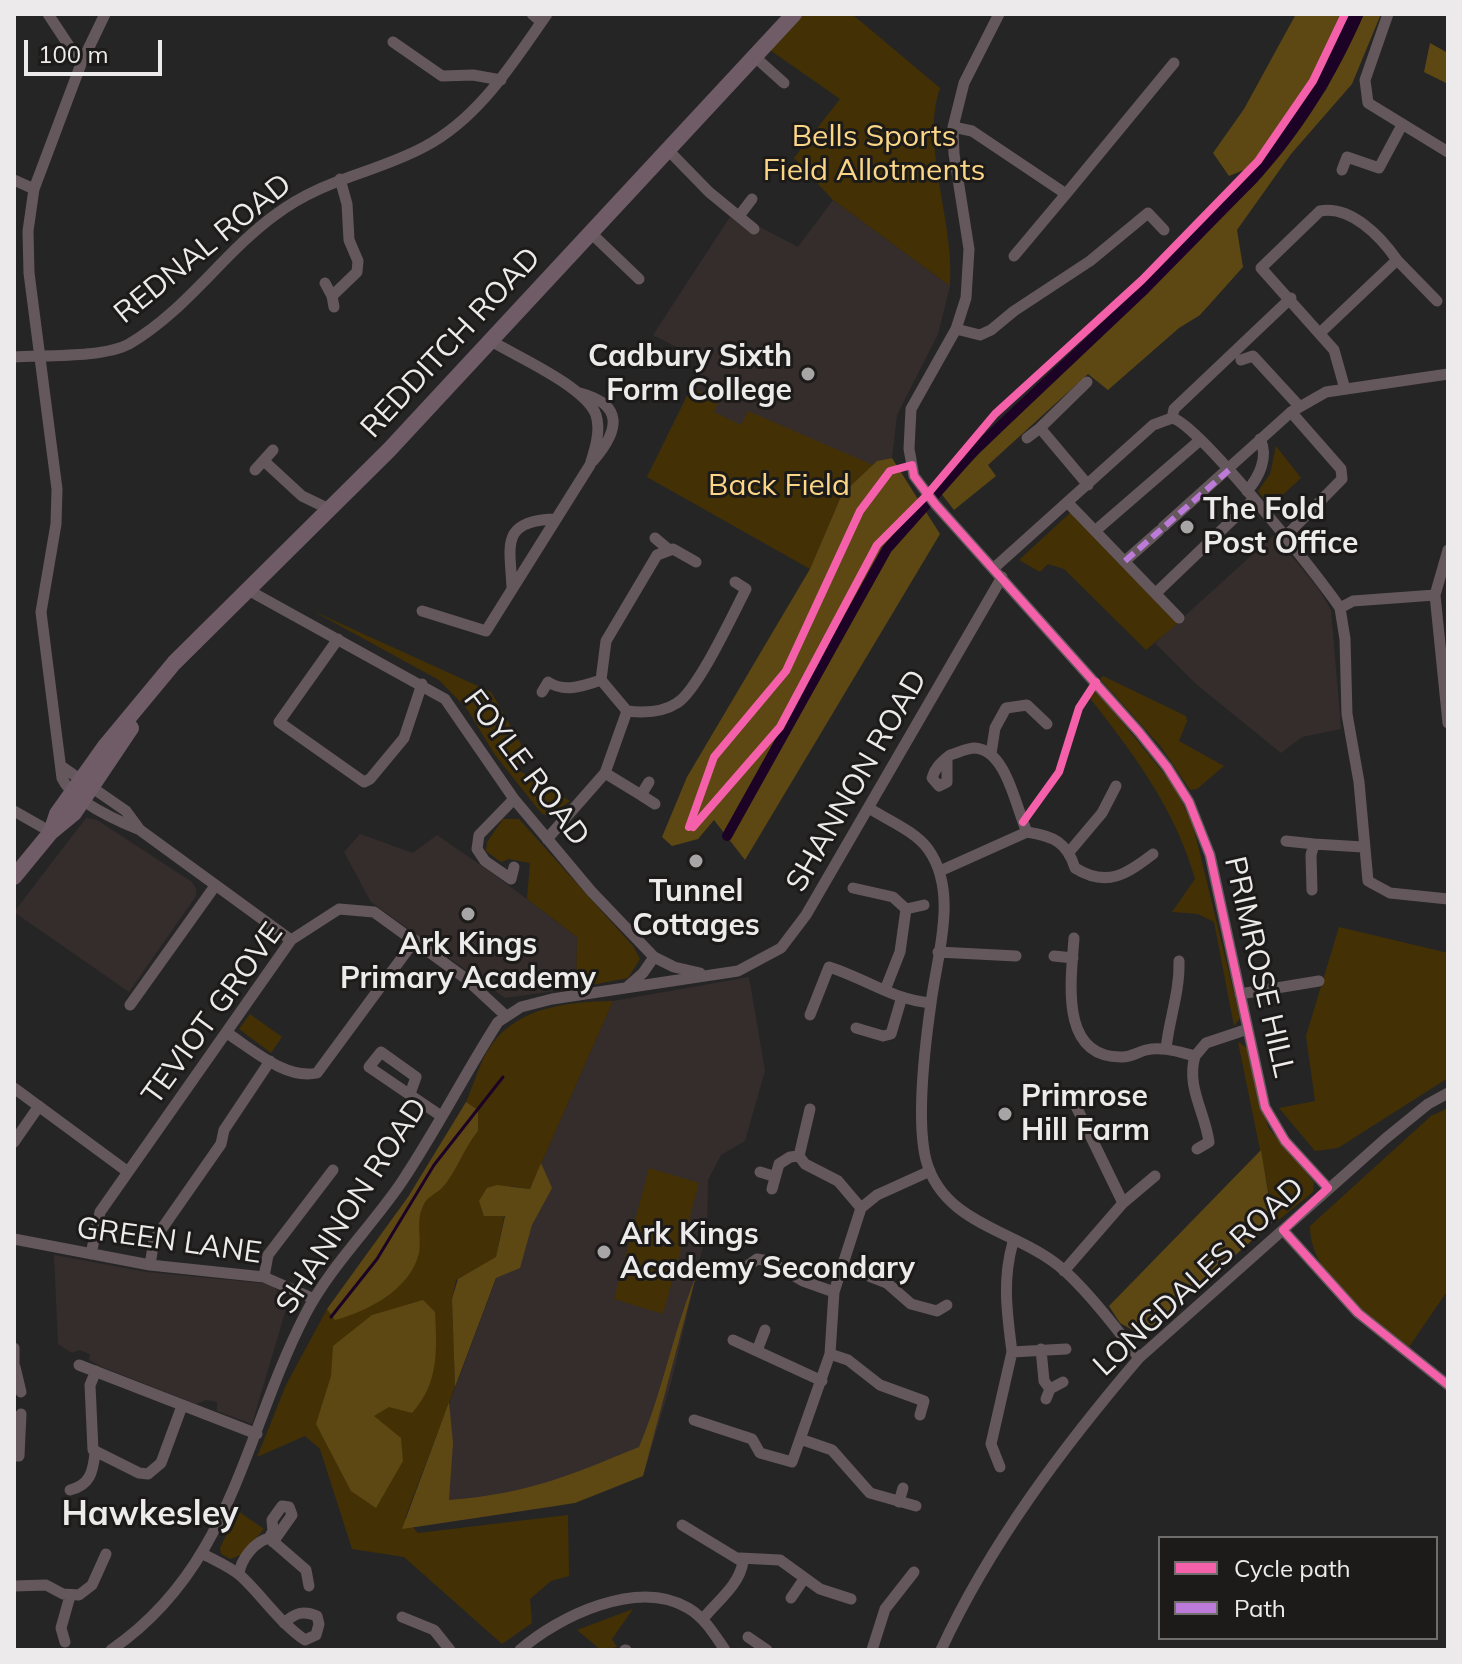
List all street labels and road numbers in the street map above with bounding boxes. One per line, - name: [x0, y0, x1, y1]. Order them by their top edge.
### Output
- street label: REDNAL ROAD: [107, 167, 299, 331]
- street label: REDDITCH ROAD: [354, 240, 548, 446]
- street label: SHANNON ROAD: [779, 664, 935, 898]
- street label: FOYLE ROAD: [456, 683, 596, 853]
- street label: PRIMROSE HILL: [1216, 853, 1302, 1081]
- street label: TEVIOT GROVE: [135, 916, 291, 1112]
- street label: SHANNON ROAD: [269, 1091, 435, 1321]
- street label: LONGDALES ROAD: [1086, 1170, 1312, 1384]
- street label: GREEN LANE: [74, 1210, 264, 1272]

